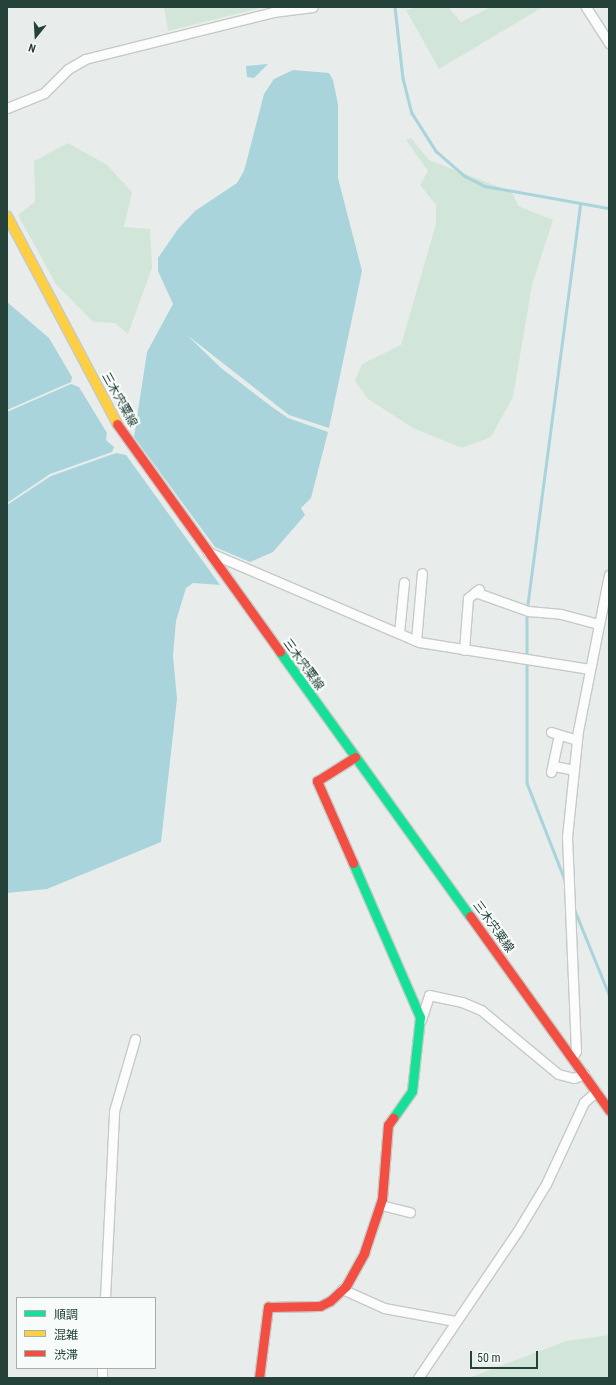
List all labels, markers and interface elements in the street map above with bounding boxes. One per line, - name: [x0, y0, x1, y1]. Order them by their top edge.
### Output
- north arrow: [16, 16, 56, 56]
- text: N: [27, 41, 37, 55]
- street label: 三木宍粟線: [98, 370, 140, 430]
- street label: 三木宍粟線: [280, 636, 326, 694]
- street label: 三木宍粟線: [470, 898, 516, 956]
- legend: [16, 1297, 156, 1369]
- text: 順調: [54, 1308, 78, 1322]
- text: 混雑: [54, 1328, 78, 1342]
- scale bar: [472, 1343, 540, 1369]
- text: 渋滞: [54, 1348, 78, 1362]
- text: 50 m: [477, 1351, 501, 1365]

